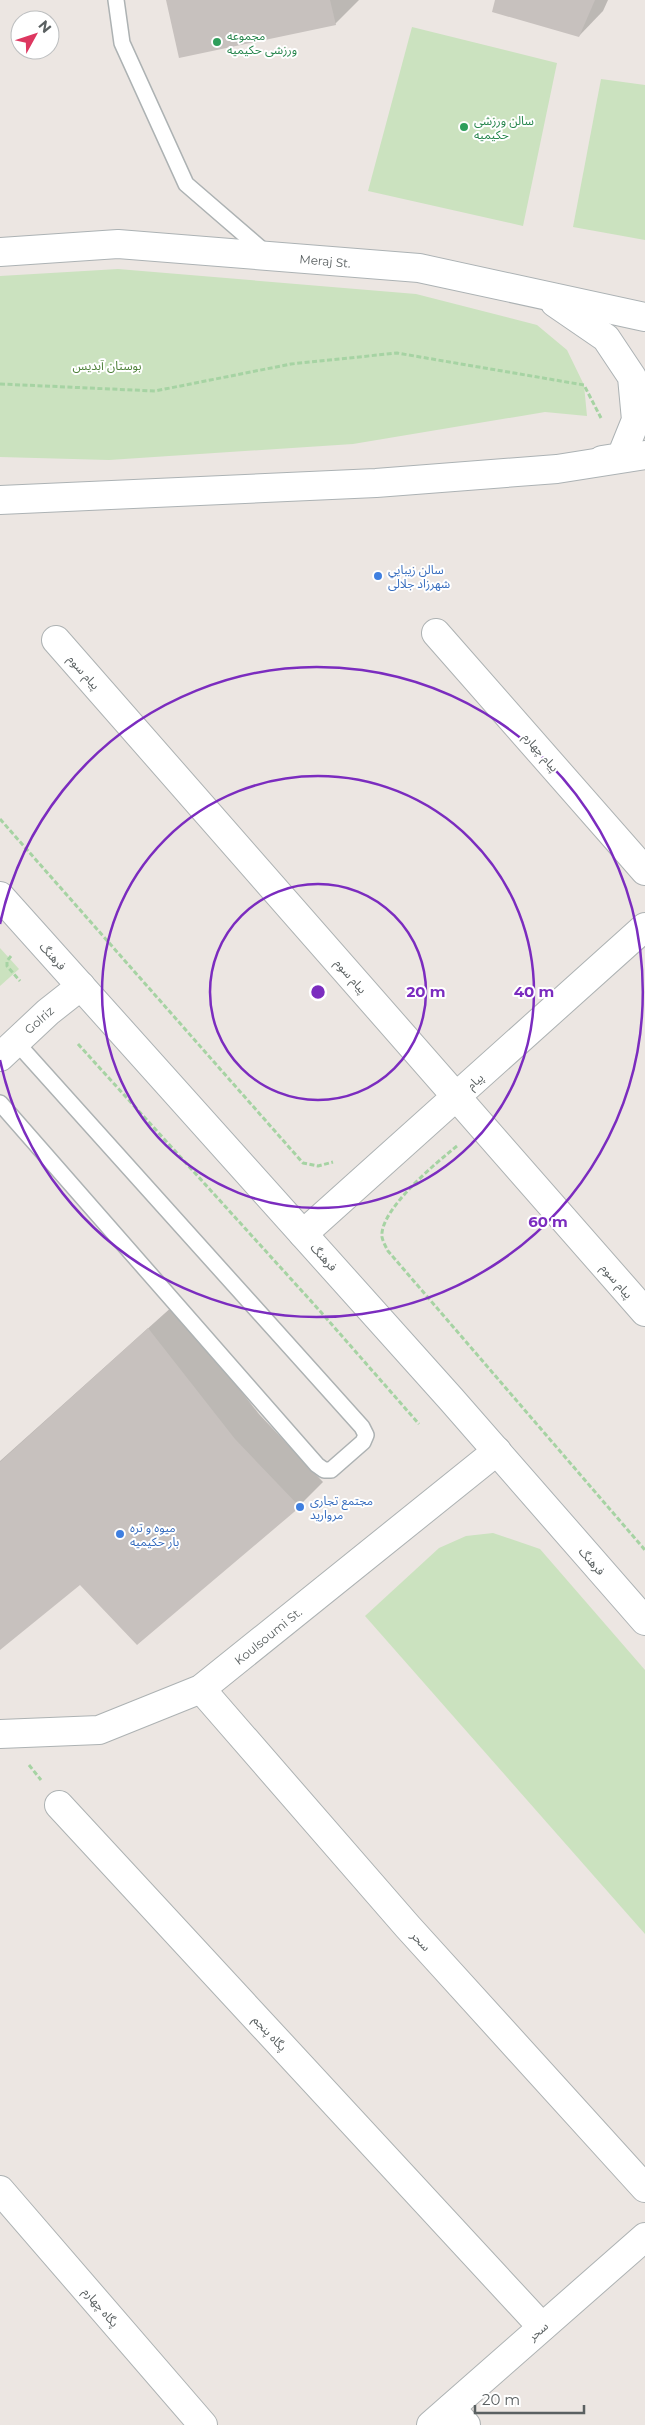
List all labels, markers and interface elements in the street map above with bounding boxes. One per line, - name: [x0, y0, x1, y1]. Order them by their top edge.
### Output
- north arrow: [10, 10, 60, 60]
- text: N: [34, 17, 55, 37]
- place label: مجموعه ورزشی حکیمیه: [227, 28, 297, 57]
- marker: مجموعه ورزشی حکیمیه: [211, 36, 223, 48]
- place label: سالن ورزشی حکیمیه: [474, 113, 534, 142]
- marker: سالن ورزشی حکیمیه: [458, 121, 470, 133]
- street label: Meraj St.: [299, 251, 351, 271]
- park label: بوستان آبدیس: [73, 358, 141, 373]
- place label: سالن زيبايي شهرزاد جلالى: [388, 562, 450, 591]
- marker: سالن زيبايي شهرزاد جلالى: [372, 570, 384, 582]
- street label: پیام سوم: [63, 651, 103, 694]
- street label: پیام چهارم: [518, 729, 562, 776]
- street label: فرهنگ: [37, 939, 69, 973]
- street label: پیام سوم: [330, 955, 370, 998]
- text: 20 m: [406, 982, 446, 1001]
- text: 40 m: [514, 982, 554, 1001]
- centre of rings: [309, 983, 327, 1001]
- street label: Golriz: [21, 1003, 57, 1037]
- street label: پیام: [464, 1070, 488, 1094]
- text: 60 m: [528, 1212, 568, 1231]
- street label: فرهنگ: [308, 1240, 340, 1274]
- street label: پیام سوم: [596, 1260, 636, 1303]
- place label: مجتمع تجاری مروارید: [310, 1493, 373, 1522]
- marker: مجتمع تجاری مروارید: [294, 1501, 306, 1513]
- place label: میوه و تره بار حکیمیه: [130, 1520, 179, 1549]
- marker: میوه و تره بار حکیمیه: [114, 1528, 126, 1540]
- street label: فرهنگ: [576, 1544, 608, 1578]
- street label: Koulsoumi St.: [231, 1604, 305, 1668]
- street label: سحر: [407, 1927, 434, 1954]
- street label: پگاه پنجم: [248, 2012, 290, 2055]
- street label: پگاه چهارم: [78, 2284, 122, 2331]
- street label: سحر: [524, 2318, 551, 2344]
- scale bar: [475, 2382, 584, 2414]
- text: 20 m: [482, 2390, 520, 2409]

